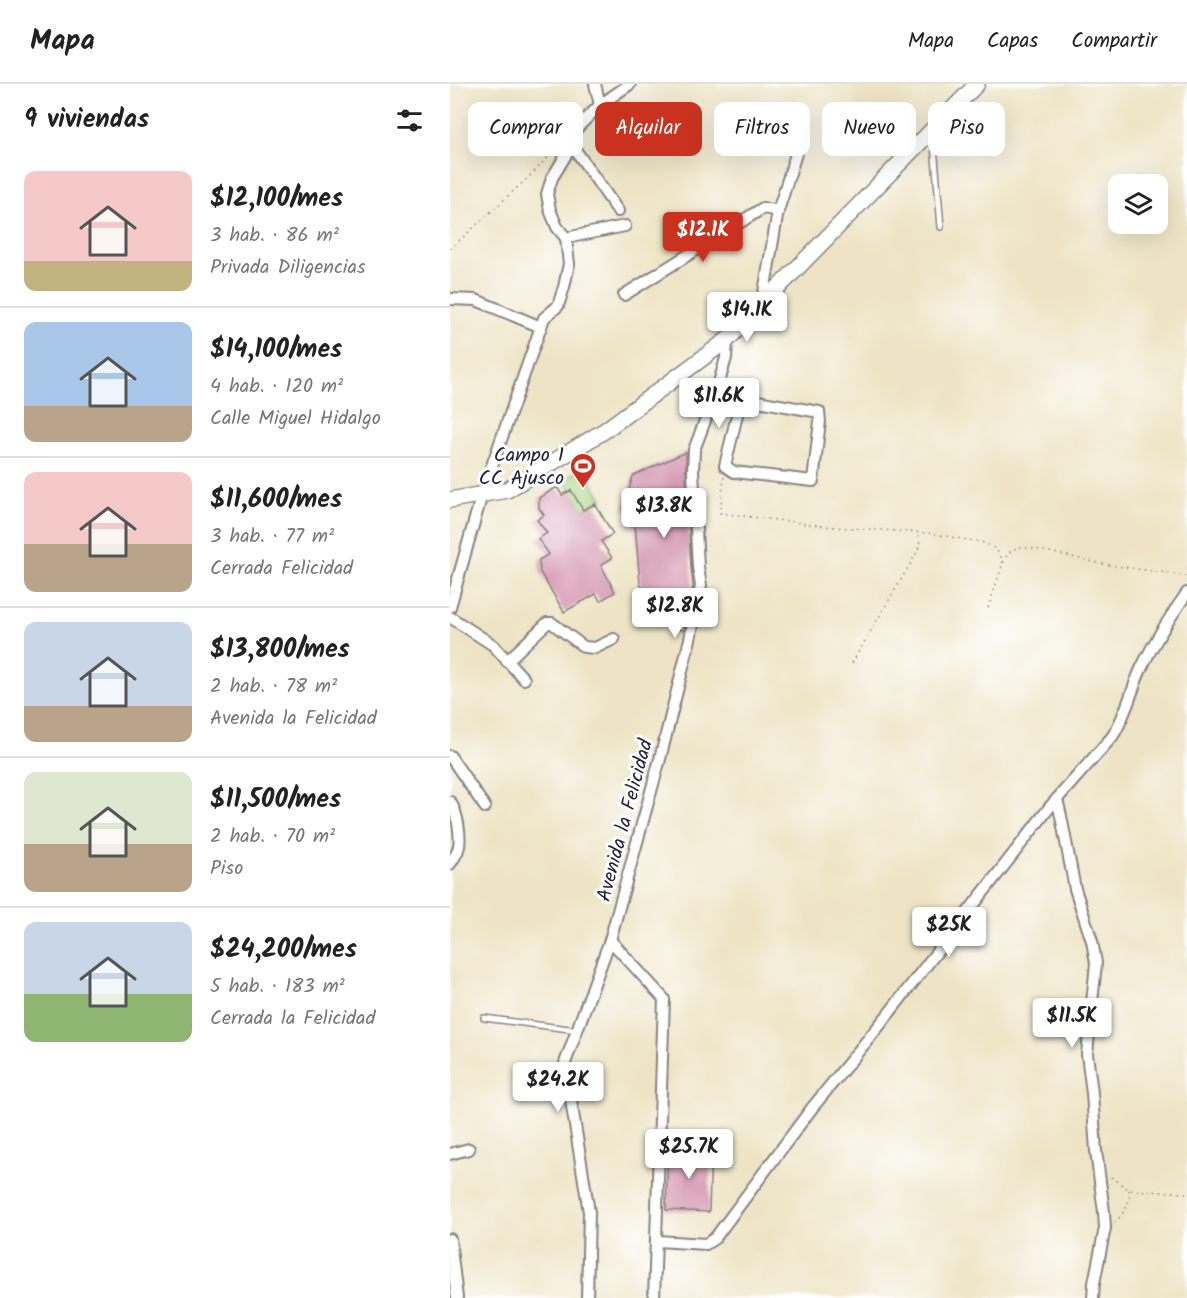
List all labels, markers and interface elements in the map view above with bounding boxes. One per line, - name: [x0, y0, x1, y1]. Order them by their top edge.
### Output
- text: Mapa: [30, 19, 95, 64]
- text: Mapa: [908, 25, 954, 58]
- text: Capas: [987, 25, 1038, 58]
- text: Compartir: [1071, 25, 1157, 58]
- text: 9 viviendas: [24, 99, 149, 141]
- chip: Comprar: [468, 102, 583, 156]
- chip: Alquilar: [595, 102, 702, 156]
- chip: Filtros: [714, 102, 810, 156]
- chip: Nuevo: [822, 102, 916, 156]
- chip: Piso: [928, 102, 1005, 156]
- icon: filters: [393, 104, 426, 137]
- map controls: [1108, 174, 1168, 234]
- button: layers: [1108, 174, 1168, 234]
- text: $12,100/mes: [210, 178, 343, 220]
- icon: home: [72, 195, 144, 267]
- pin: $12.1K: [654, 212, 752, 263]
- text: $12.1K: [677, 215, 729, 247]
- text: 3 hab. · 86 m²: [210, 220, 339, 252]
- text: Privada Diligencias: [210, 252, 365, 284]
- pin: $14.1K: [698, 292, 796, 343]
- text: $14.1K: [721, 295, 773, 327]
- text: $14,100/mes: [210, 329, 342, 371]
- icon: home: [72, 346, 144, 418]
- text: 4 hab. · 120 m²: [210, 371, 343, 403]
- pin: $11.6K: [670, 378, 768, 429]
- text: $11.6K: [693, 381, 745, 413]
- text: Calle Miguel Hidalgo: [210, 403, 381, 435]
- place label: Campo 1 CC Ajusco: [479, 440, 564, 495]
- sports icon: Campo 1 CC Ajusco: [568, 451, 598, 489]
- text: $11,600/mes: [210, 479, 342, 521]
- pin: $13.8K: [615, 488, 713, 539]
- text: $13.8K: [635, 491, 693, 523]
- icon: home: [72, 496, 144, 568]
- text: 3 hab. · 77 m²: [210, 521, 334, 553]
- text: Cerrada Felicidad: [210, 553, 353, 585]
- pin: $12.8K: [626, 588, 724, 639]
- text: $12.8K: [646, 591, 704, 623]
- text: $13,800/mes: [210, 629, 350, 671]
- icon: home: [72, 646, 144, 718]
- text: 2 hab. · 78 m²: [210, 671, 337, 703]
- text: Avenida la Felicidad: [210, 703, 377, 735]
- street label: Avenida la Felicidad: [589, 735, 663, 905]
- text: $11,500/mes: [210, 779, 341, 821]
- icon: home: [72, 796, 144, 868]
- text: 2 hab. · 70 m²: [210, 821, 335, 853]
- text: Piso: [210, 853, 243, 885]
- pin: $25K: [913, 907, 985, 958]
- text: $25K: [926, 910, 972, 942]
- text: $24,200/mes: [210, 929, 357, 971]
- icon: home: [72, 946, 144, 1018]
- text: 5 hab. · 183 m²: [210, 971, 345, 1003]
- pin: $11.5K: [1023, 998, 1121, 1049]
- text: $11.5K: [1047, 1001, 1097, 1033]
- text: Cerrada la Felicidad: [210, 1003, 375, 1035]
- pin: $24.2K: [509, 1062, 607, 1113]
- text: $24.2K: [527, 1065, 589, 1097]
- pin: $25.7K: [640, 1129, 738, 1180]
- text: $25.7K: [659, 1132, 719, 1164]

